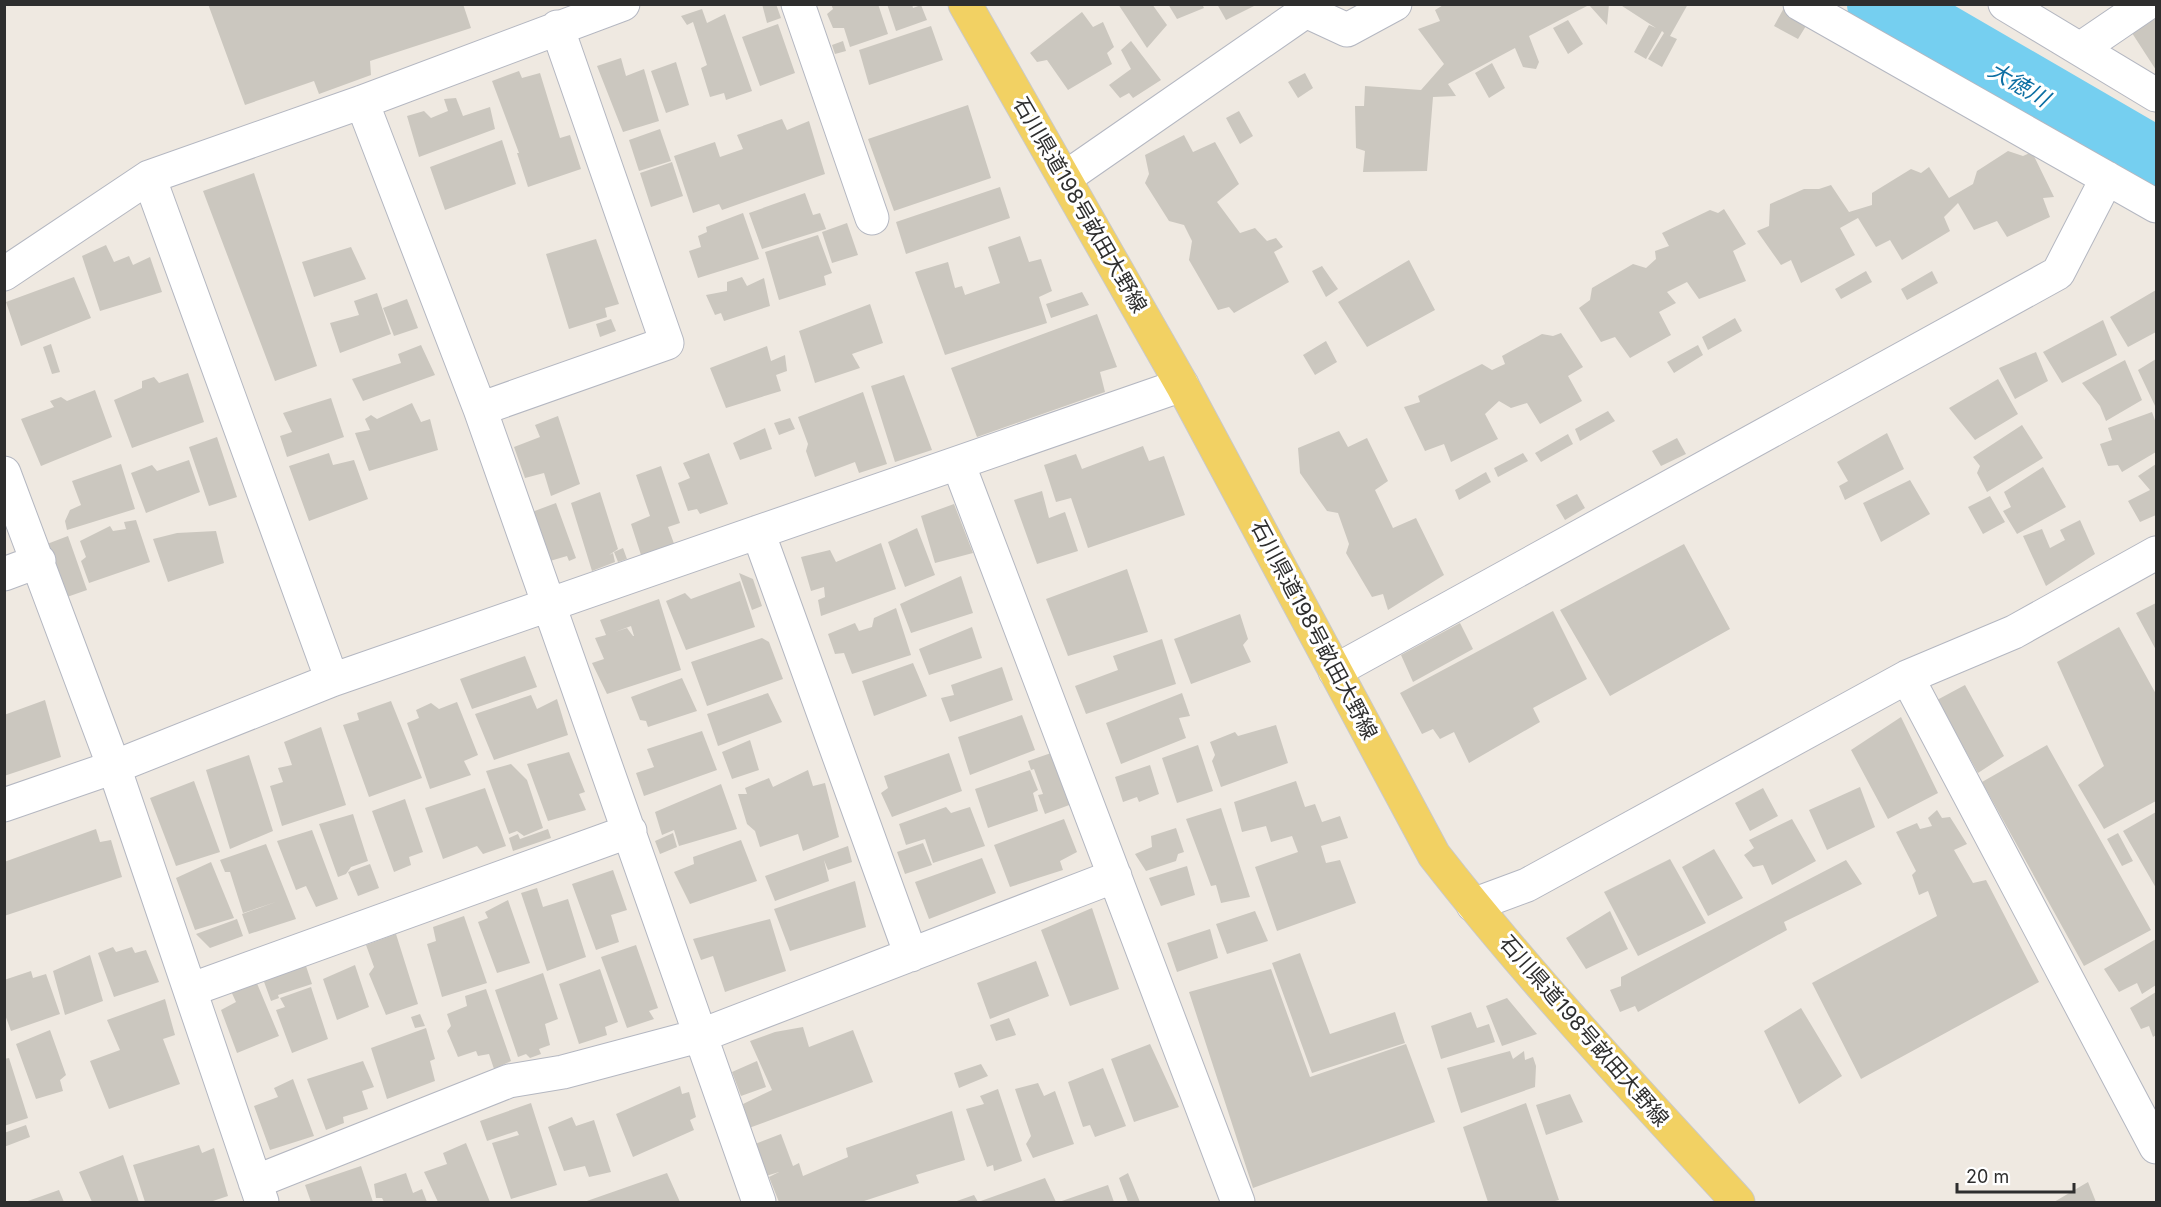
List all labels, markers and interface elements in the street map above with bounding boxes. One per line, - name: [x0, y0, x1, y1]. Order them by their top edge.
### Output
- water label: 大徳川: [1984, 56, 2056, 113]
- street label: 石川県道198号畝田大野線: [1008, 93, 1152, 317]
- street label: 石川県道198号畝田大野線: [1246, 516, 1383, 744]
- street label: 石川県道198号畝田大野線: [1495, 930, 1674, 1131]
- scale bar: [1957, 1156, 2074, 1194]
- text: 20 m: [1966, 1166, 2009, 1187]

